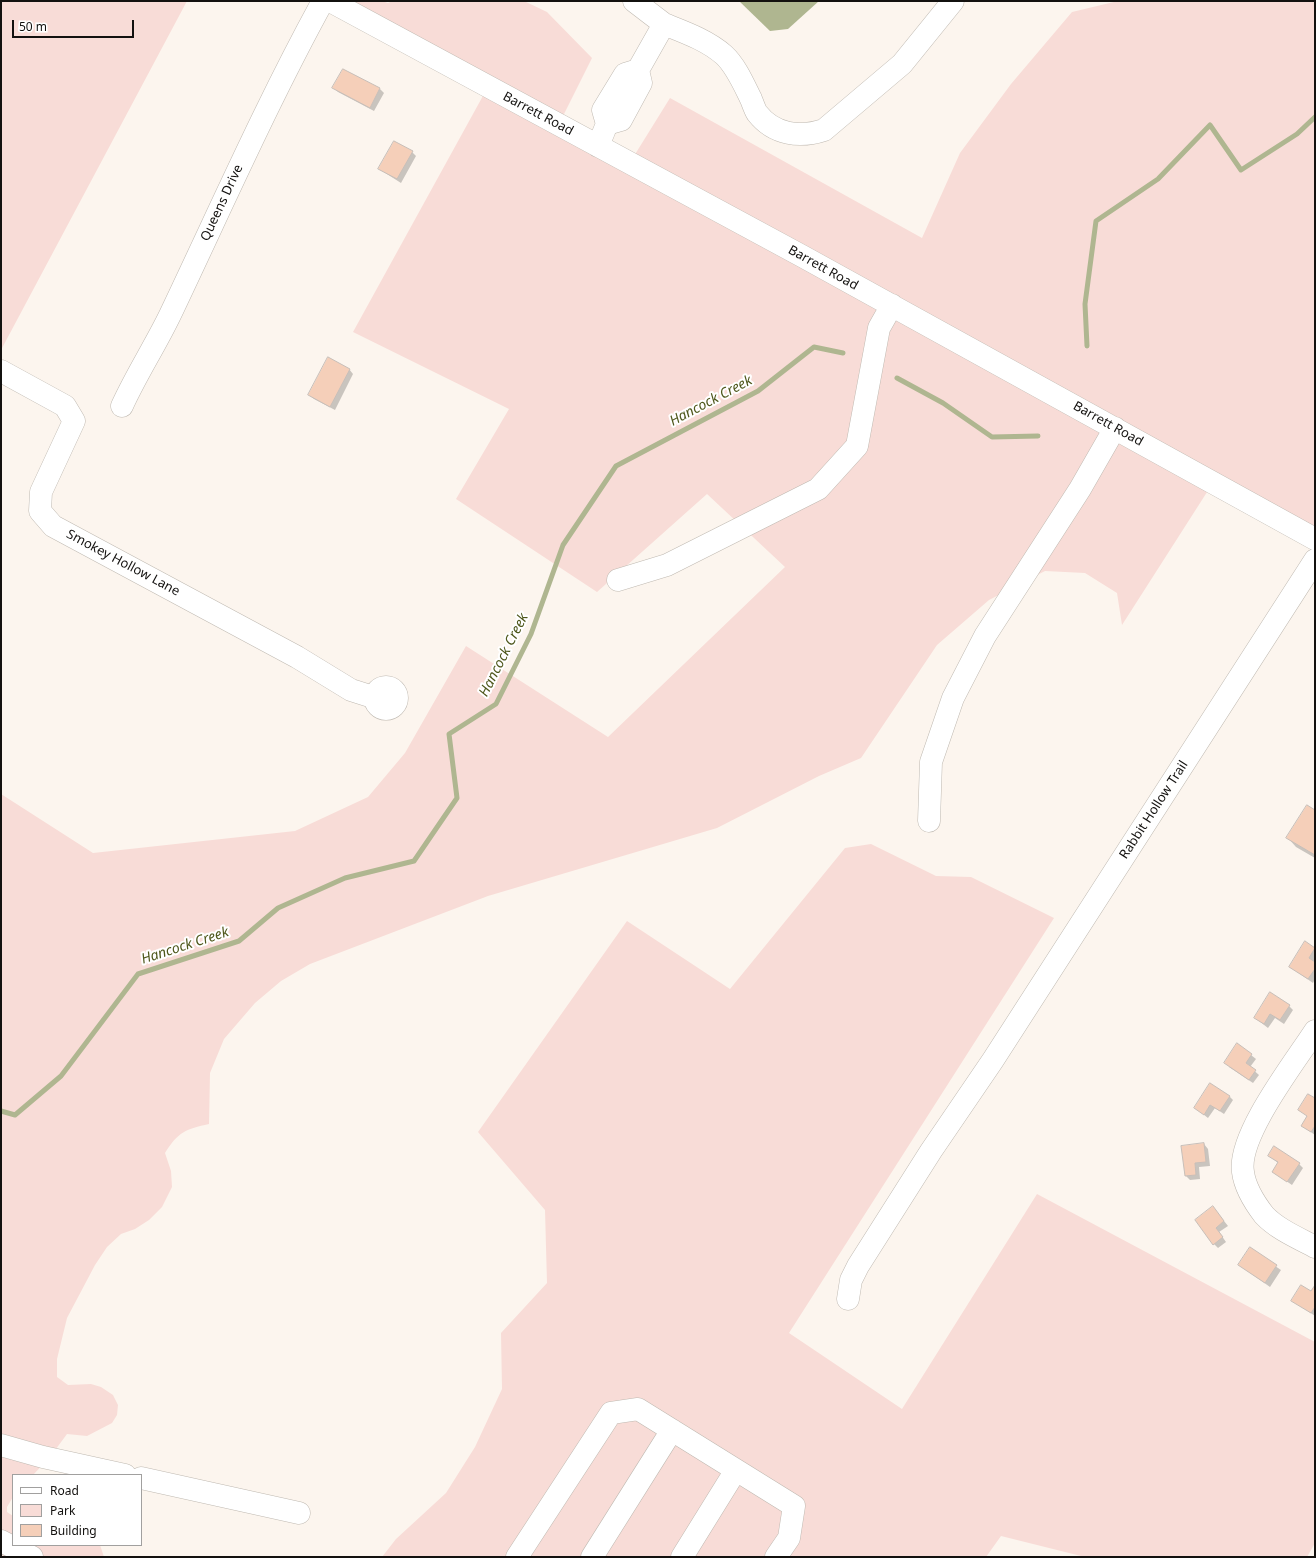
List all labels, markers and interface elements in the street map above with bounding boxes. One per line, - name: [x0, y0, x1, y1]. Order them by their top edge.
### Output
- scale bar: [14, 12, 136, 38]
- text: 50 m: [19, 18, 47, 35]
- street label: Barrett Road: [500, 89, 576, 139]
- street label: Queens Drive: [197, 162, 247, 244]
- street label: Barrett Road: [785, 242, 861, 294]
- water label: Hancock Creek: [667, 372, 755, 430]
- street label: Barrett Road: [1070, 398, 1146, 450]
- street label: Smokey Hollow Lane: [64, 527, 182, 599]
- water label: Hancock Creek: [476, 611, 532, 699]
- street label: Rabbit Hollow Trail: [1116, 758, 1192, 862]
- water label: Hancock Creek: [139, 924, 231, 968]
- legend: [12, 1474, 142, 1546]
- text: Road: [50, 1482, 79, 1499]
- text: Park: [50, 1502, 75, 1519]
- text: Building: [50, 1522, 97, 1539]

